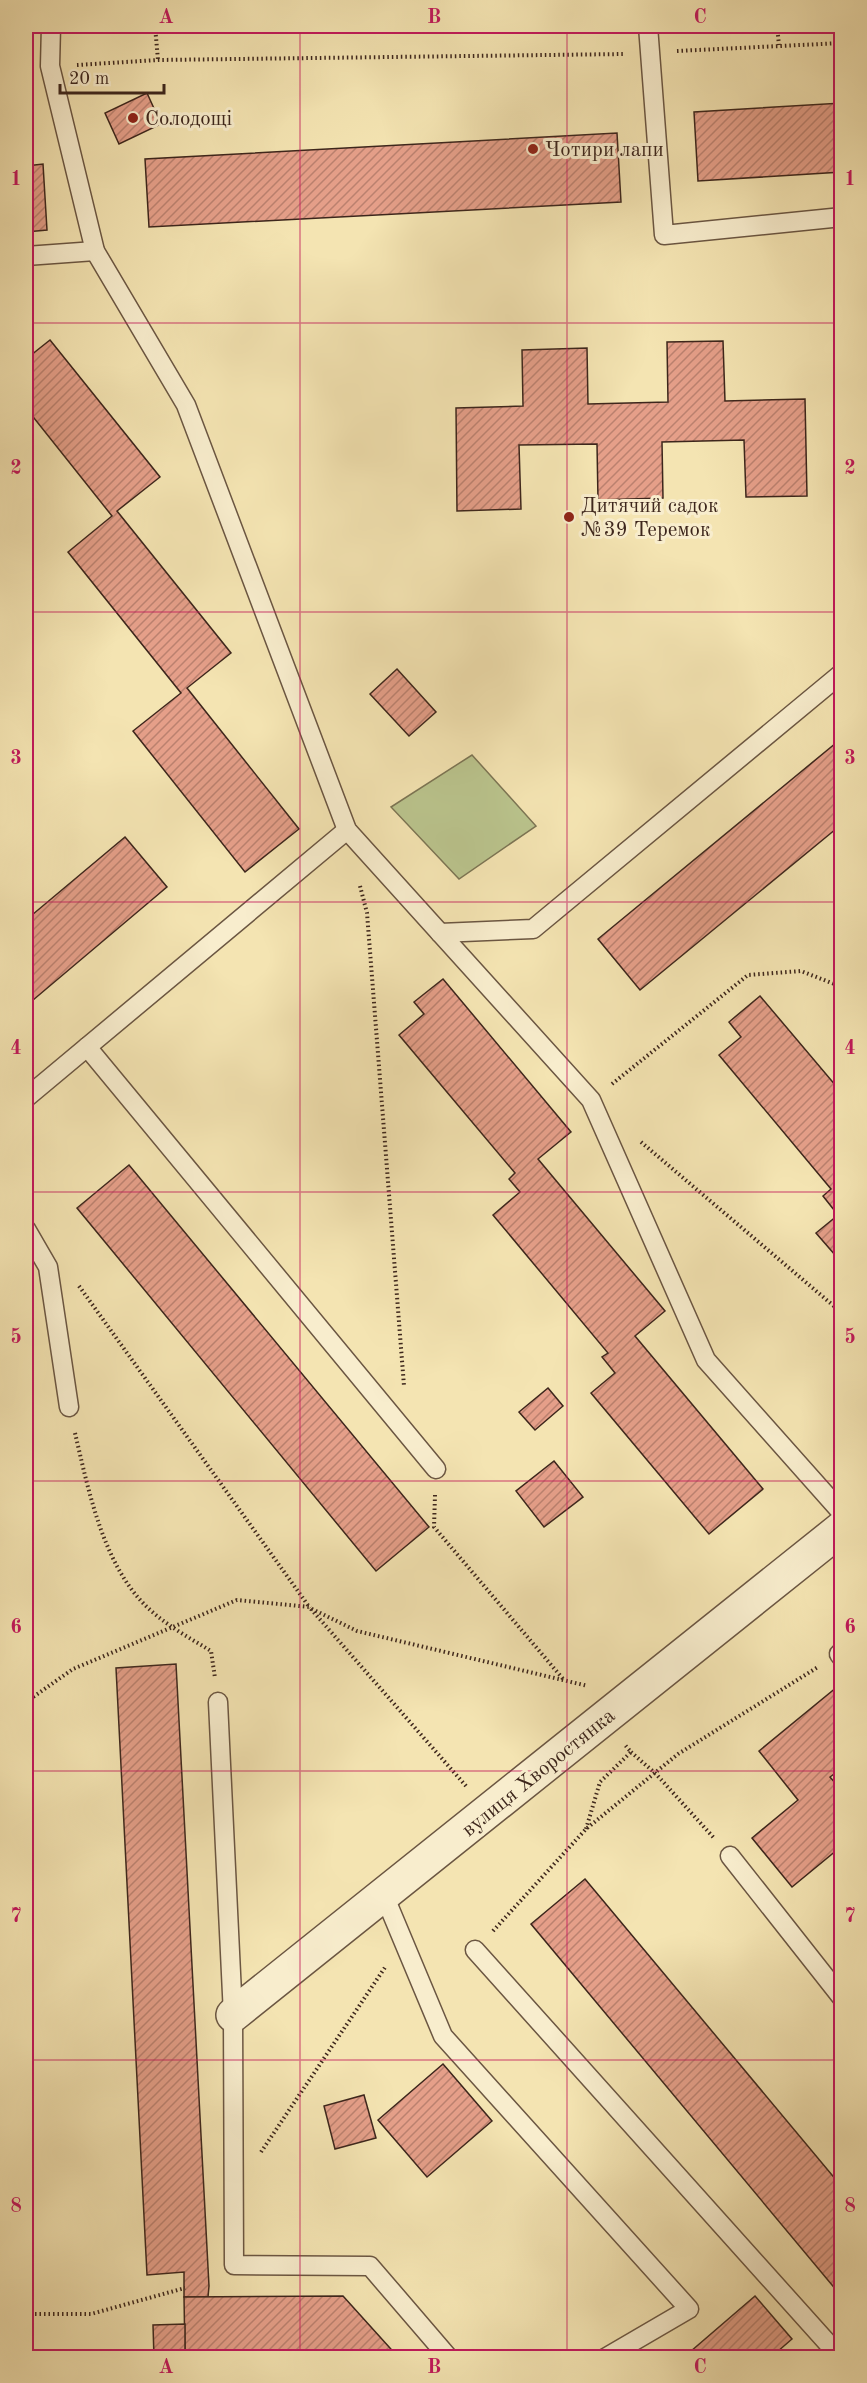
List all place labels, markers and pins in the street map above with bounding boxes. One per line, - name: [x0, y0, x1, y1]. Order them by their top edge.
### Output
- place label: Солодощі: [145, 109, 232, 130]
- marker: Солодощі: [126, 111, 140, 125]
- place label: Чотири лапи: [545, 140, 664, 161]
- marker: Чотири лапи: [526, 142, 540, 156]
- place label: Дитячий садок №39 Теремок: [581, 496, 719, 541]
- marker: Дитячий садок №39 Теремок: [562, 510, 576, 524]

